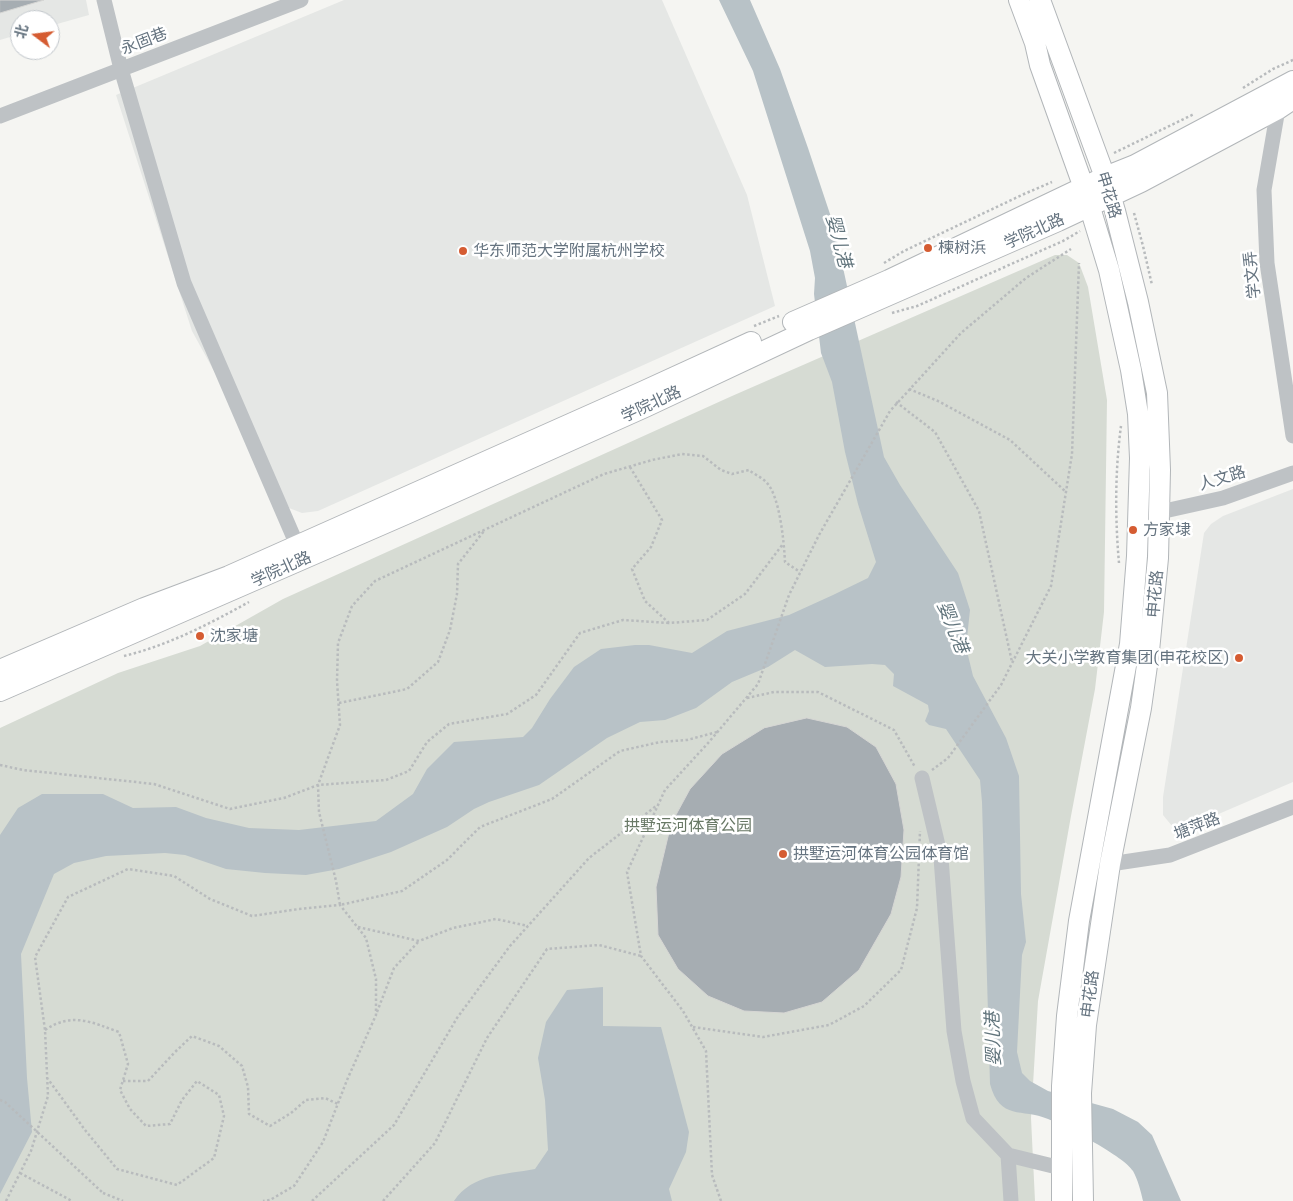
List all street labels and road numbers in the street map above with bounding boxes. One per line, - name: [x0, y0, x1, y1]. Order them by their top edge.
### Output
- street label: 永固巷: [118, 23, 170, 59]
- street label: 申花路: [1093, 169, 1125, 221]
- street label: 学院北路: [1001, 209, 1067, 253]
- street label: 学文弄: [1240, 250, 1264, 300]
- street label: 学院北路: [618, 382, 684, 426]
- street label: 人文路: [1196, 462, 1248, 494]
- street label: 学院北路: [248, 547, 314, 591]
- street label: 申花路: [1143, 569, 1167, 619]
- street label: 塘萍路: [1171, 808, 1223, 844]
- street label: 申花路: [1078, 969, 1102, 1019]

